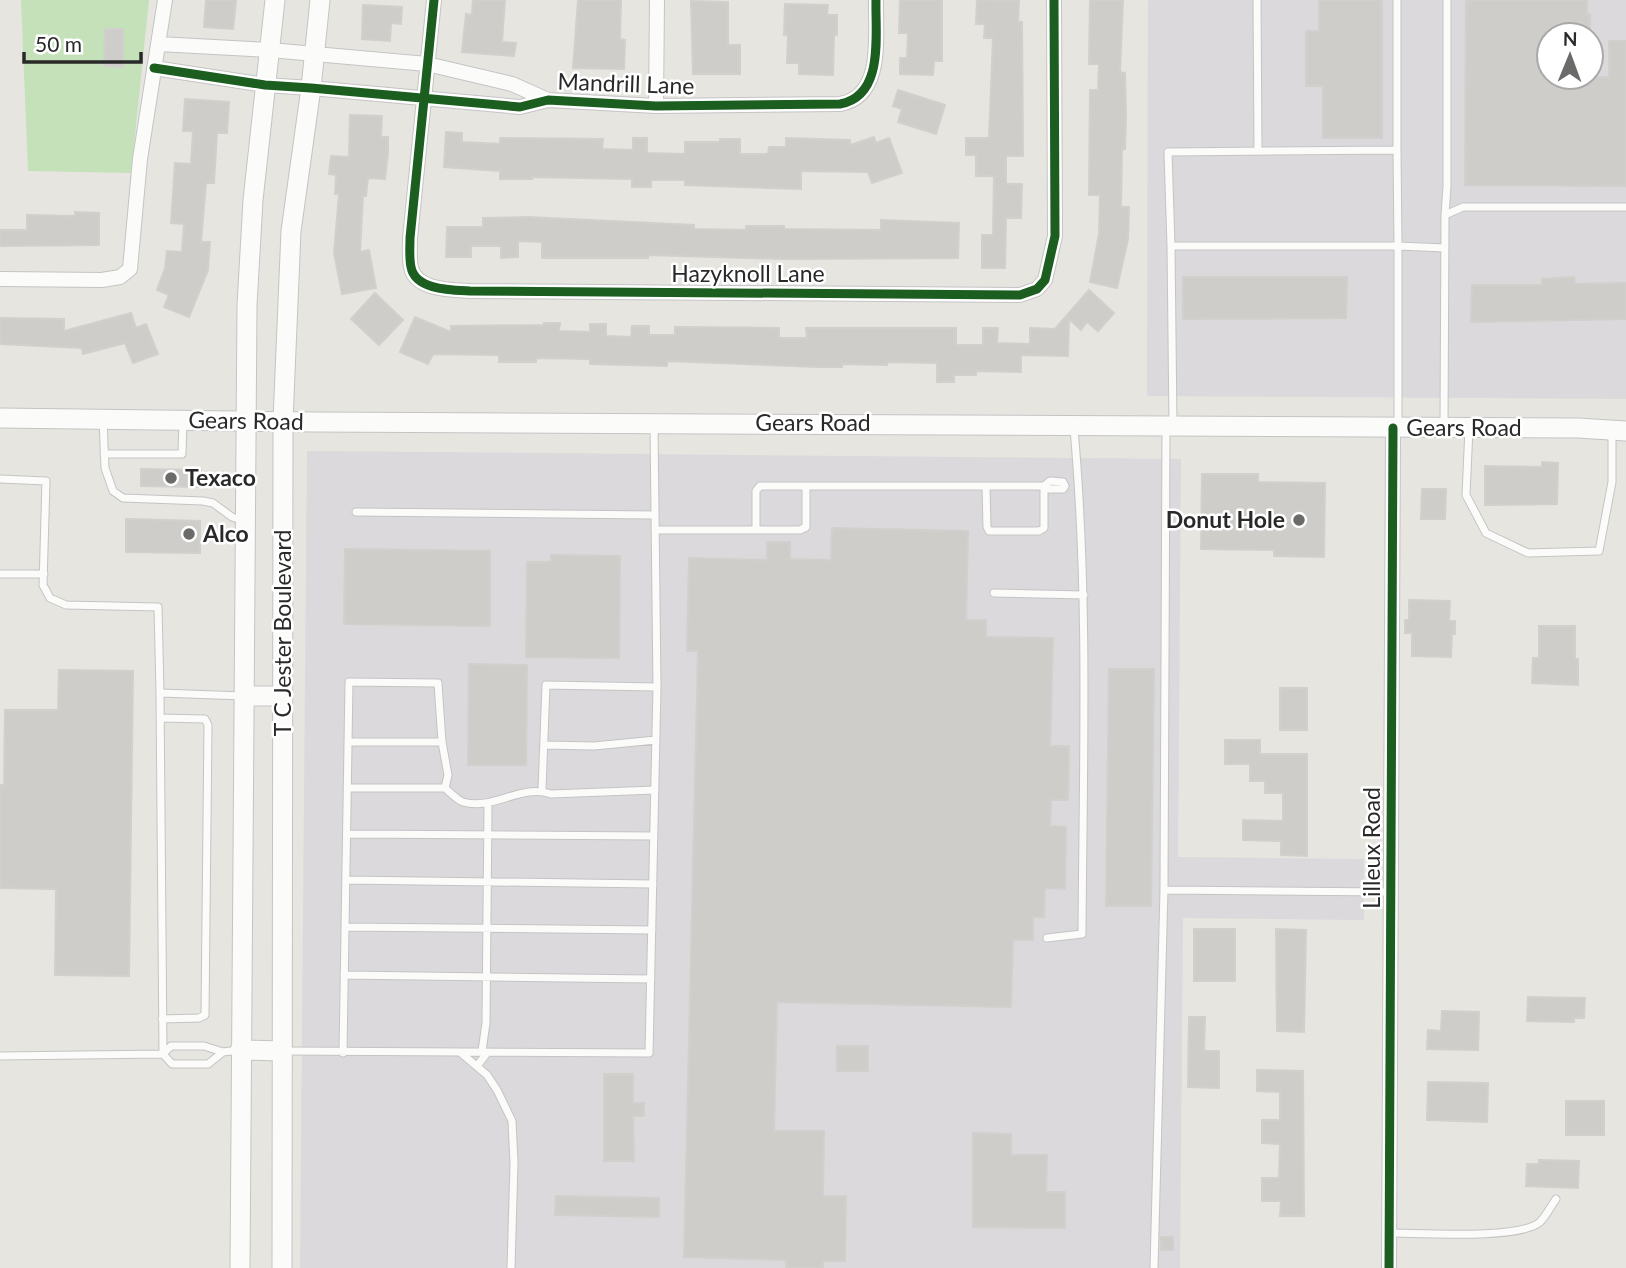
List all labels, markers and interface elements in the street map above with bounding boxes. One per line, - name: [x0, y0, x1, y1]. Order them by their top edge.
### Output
- scale bar: [24, 21, 142, 65]
- north arrow: [1535, 21, 1605, 91]
- text: N: [1563, 27, 1578, 50]
- text: 50 m: [35, 31, 82, 56]
- street label: Mandrill Lane: [557, 67, 695, 99]
- street label: Hazyknoll Lane: [671, 259, 825, 287]
- street label: Gears Road: [188, 405, 304, 435]
- street label: Gears Road: [755, 408, 871, 436]
- street label: Gears Road: [1406, 413, 1522, 441]
- place label: Texaco: [185, 463, 256, 491]
- marker: Texaco: [163, 470, 179, 486]
- place label: Donut Hole: [1166, 505, 1285, 533]
- marker: Donut Hole: [1291, 512, 1307, 528]
- place label: Alco: [202, 519, 249, 547]
- marker: Alco: [181, 526, 197, 542]
- street label: T C Jester Boulevard: [268, 530, 296, 736]
- street label: Lilleux Road: [1357, 787, 1385, 909]

